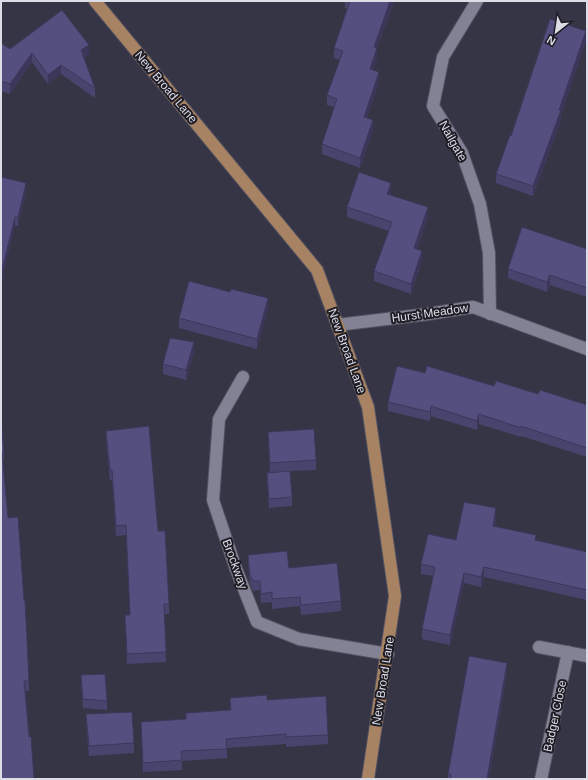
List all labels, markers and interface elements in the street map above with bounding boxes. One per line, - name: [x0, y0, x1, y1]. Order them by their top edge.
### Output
- north arrow: [536, 12, 576, 52]
- text: N: [545, 33, 557, 48]
- street label: New Broad Lane: [132, 48, 200, 126]
- street label: Nailgate: [436, 118, 470, 164]
- street label: Hurst Meadow: [391, 301, 470, 325]
- street label: New Broad Lane: [325, 307, 369, 396]
- street label: Brockway: [220, 537, 250, 591]
- street label: New Broad Lane: [369, 635, 397, 726]
- street label: Badger Close: [541, 679, 569, 753]

